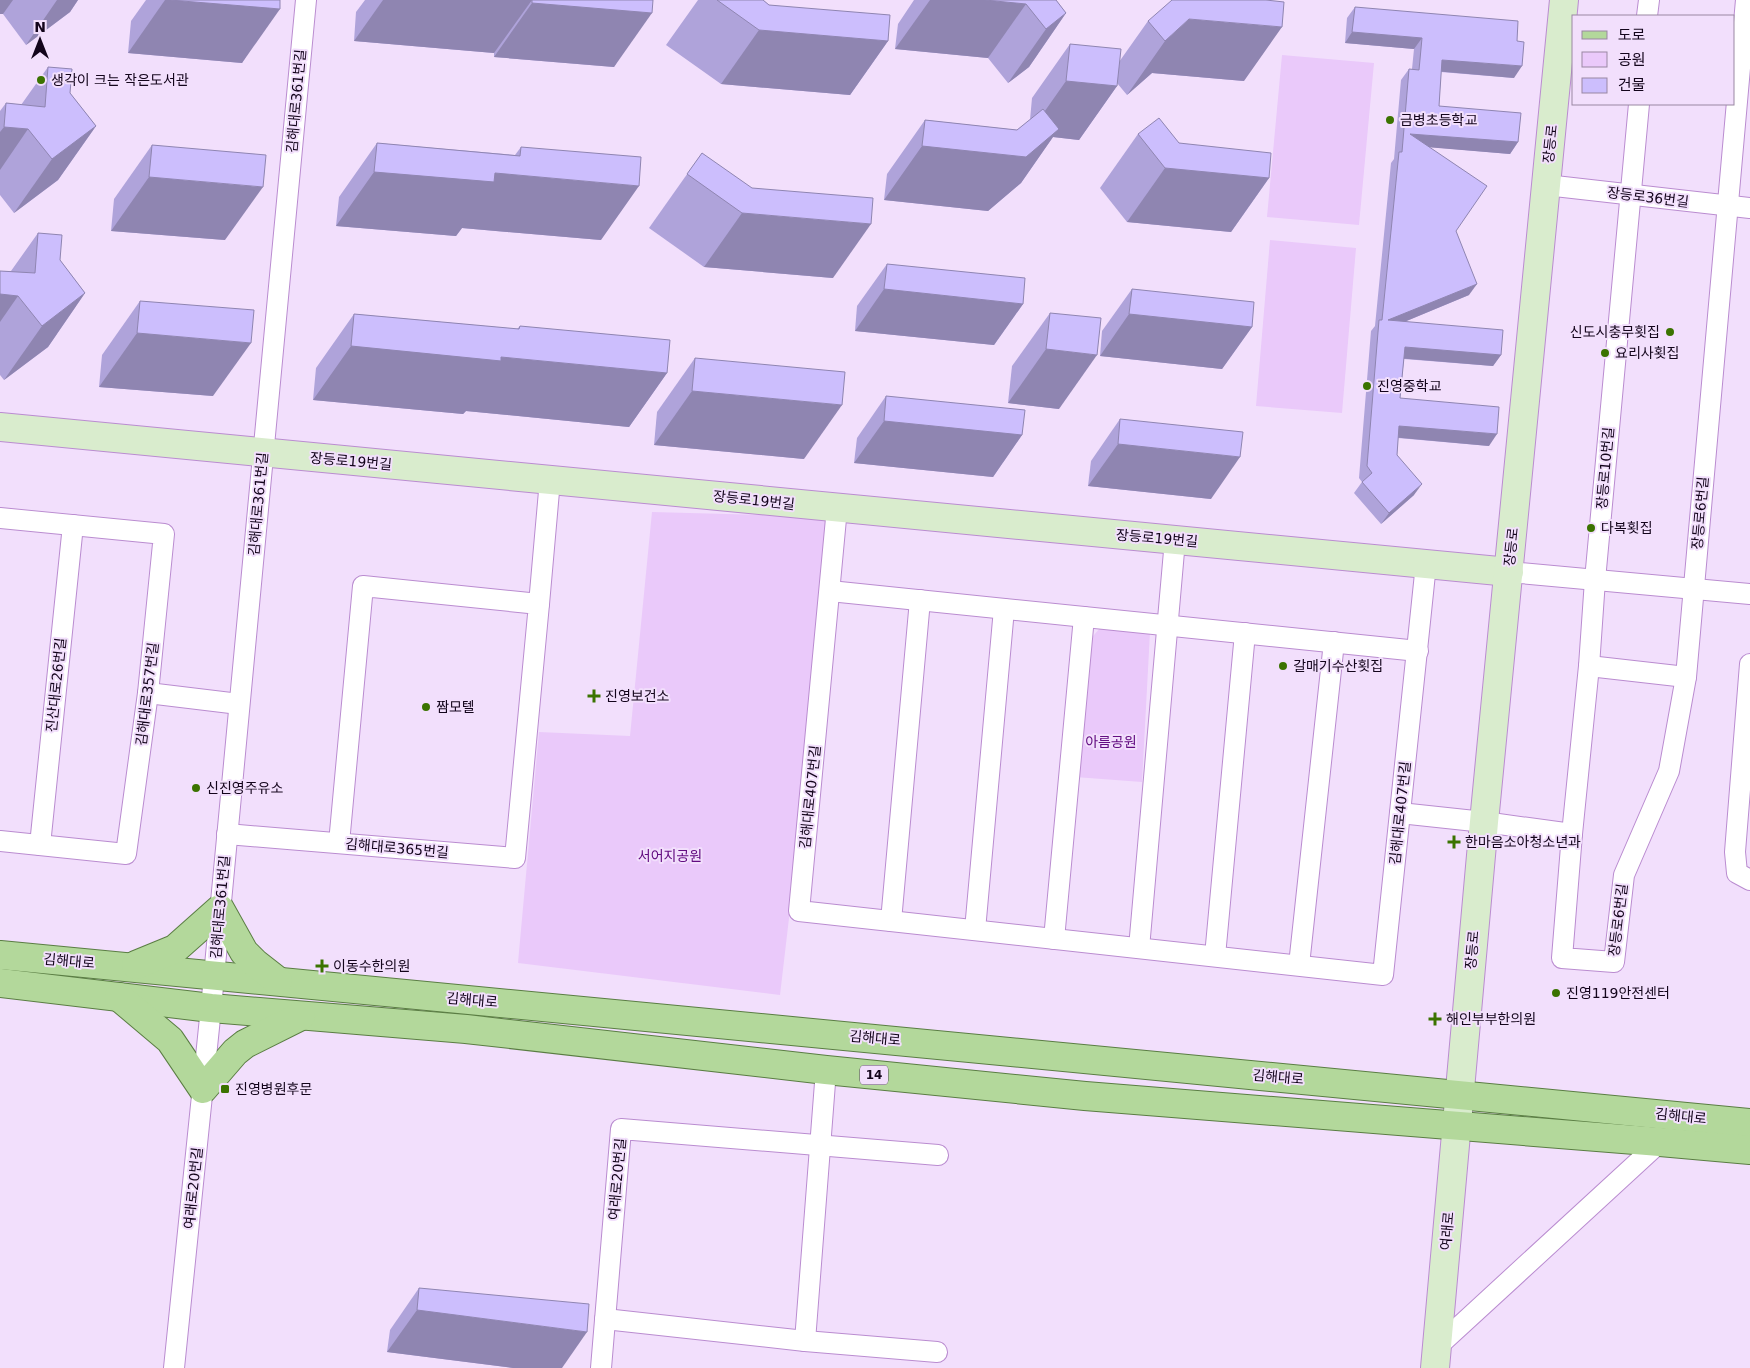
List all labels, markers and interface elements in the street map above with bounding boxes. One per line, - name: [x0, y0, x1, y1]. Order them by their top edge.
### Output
- north arrow: [15, 15, 65, 65]
- legend: [1572, 15, 1735, 105]
- text: N: [34, 19, 46, 35]
- text: 도로: [1618, 26, 1646, 44]
- street label: 김해대로361번길: [283, 48, 309, 154]
- text: 공원: [1618, 51, 1646, 69]
- place label: 생각이 크는 작은도서관: [51, 72, 189, 88]
- marker: 생각이 크는 작은도서관: [35, 74, 47, 86]
- text: 건물: [1618, 76, 1646, 94]
- place label: 금병초등학교: [1400, 112, 1477, 128]
- marker: 금병초등학교: [1384, 114, 1396, 126]
- street label: 장등로: [1540, 124, 1560, 164]
- street label: 장등로36번길: [1606, 184, 1690, 210]
- place label: 신도시충무횟집: [1570, 324, 1660, 340]
- marker: 신도시충무횟집: [1664, 326, 1676, 338]
- place label: 요리사횟집: [1615, 345, 1679, 361]
- marker: 요리사횟집: [1599, 347, 1611, 359]
- place label: 진영중학교: [1377, 378, 1442, 394]
- marker: 진영중학교: [1361, 380, 1373, 392]
- street label: 장등로10번길: [1593, 426, 1617, 510]
- street label: 장등로19번길: [309, 449, 393, 473]
- street label: 김해대로361번길: [245, 451, 271, 557]
- street label: 장등로6번길: [1689, 476, 1711, 550]
- street label: 장등로19번길: [712, 488, 796, 512]
- place label: 다복횟집: [1601, 520, 1653, 536]
- marker: 다복횟집: [1585, 522, 1597, 534]
- street label: 장등로19번길: [1115, 526, 1199, 550]
- street label: 장등로: [1501, 527, 1521, 567]
- street label: 진산대로26번길: [43, 637, 69, 733]
- street label: 김해대로357번길: [133, 641, 161, 747]
- place label: 갈매기수산횟집: [1293, 658, 1383, 674]
- marker: 갈매기수산횟집: [1277, 660, 1289, 672]
- place label: 진영보건소: [605, 688, 670, 704]
- marker: 진영보건소: [587, 689, 601, 703]
- place label: 짬모텔: [436, 699, 475, 715]
- marker: 짬모텔: [420, 701, 432, 713]
- park label: 아름공원: [1085, 734, 1137, 750]
- street label: 김해대로407번길: [797, 744, 823, 850]
- street label: 김해대로407번길: [1387, 760, 1413, 866]
- place label: 신진영주유소: [206, 780, 283, 796]
- marker: 신진영주유소: [190, 782, 202, 794]
- place label: 한마음소아청소년과: [1465, 834, 1581, 850]
- street label: 김해대로365번길: [344, 835, 450, 861]
- marker: 한마음소아청소년과: [1447, 835, 1461, 849]
- park label: 서어지공원: [638, 848, 702, 864]
- street label: 김해대로361번길: [207, 854, 233, 960]
- street label: 장등로6번길: [1606, 883, 1630, 957]
- street label: 장등로: [1462, 930, 1482, 970]
- street label: 김해대로: [43, 951, 95, 971]
- place label: 이동수한의원: [333, 958, 410, 974]
- marker: 이동수한의원: [315, 959, 329, 973]
- place label: 진영119안전센터: [1566, 985, 1670, 1001]
- marker: 진영119안전센터: [1550, 987, 1562, 999]
- street label: 김해대로: [446, 990, 498, 1010]
- place label: 해인부부한의원: [1446, 1011, 1536, 1027]
- marker: 해인부부한의원: [1428, 1012, 1442, 1026]
- street label: 김해대로: [849, 1028, 901, 1048]
- road number: 14: [860, 1066, 888, 1084]
- street label: 김해대로: [1252, 1067, 1304, 1087]
- place label: 진영병원후문: [235, 1081, 312, 1097]
- marker: 진영병원후문: [219, 1083, 231, 1095]
- street label: 김해대로: [1655, 1105, 1708, 1127]
- street label: 여래로20번길: [605, 1137, 629, 1221]
- street label: 여래로20번길: [181, 1146, 205, 1230]
- street label: 여래로: [1437, 1211, 1457, 1251]

